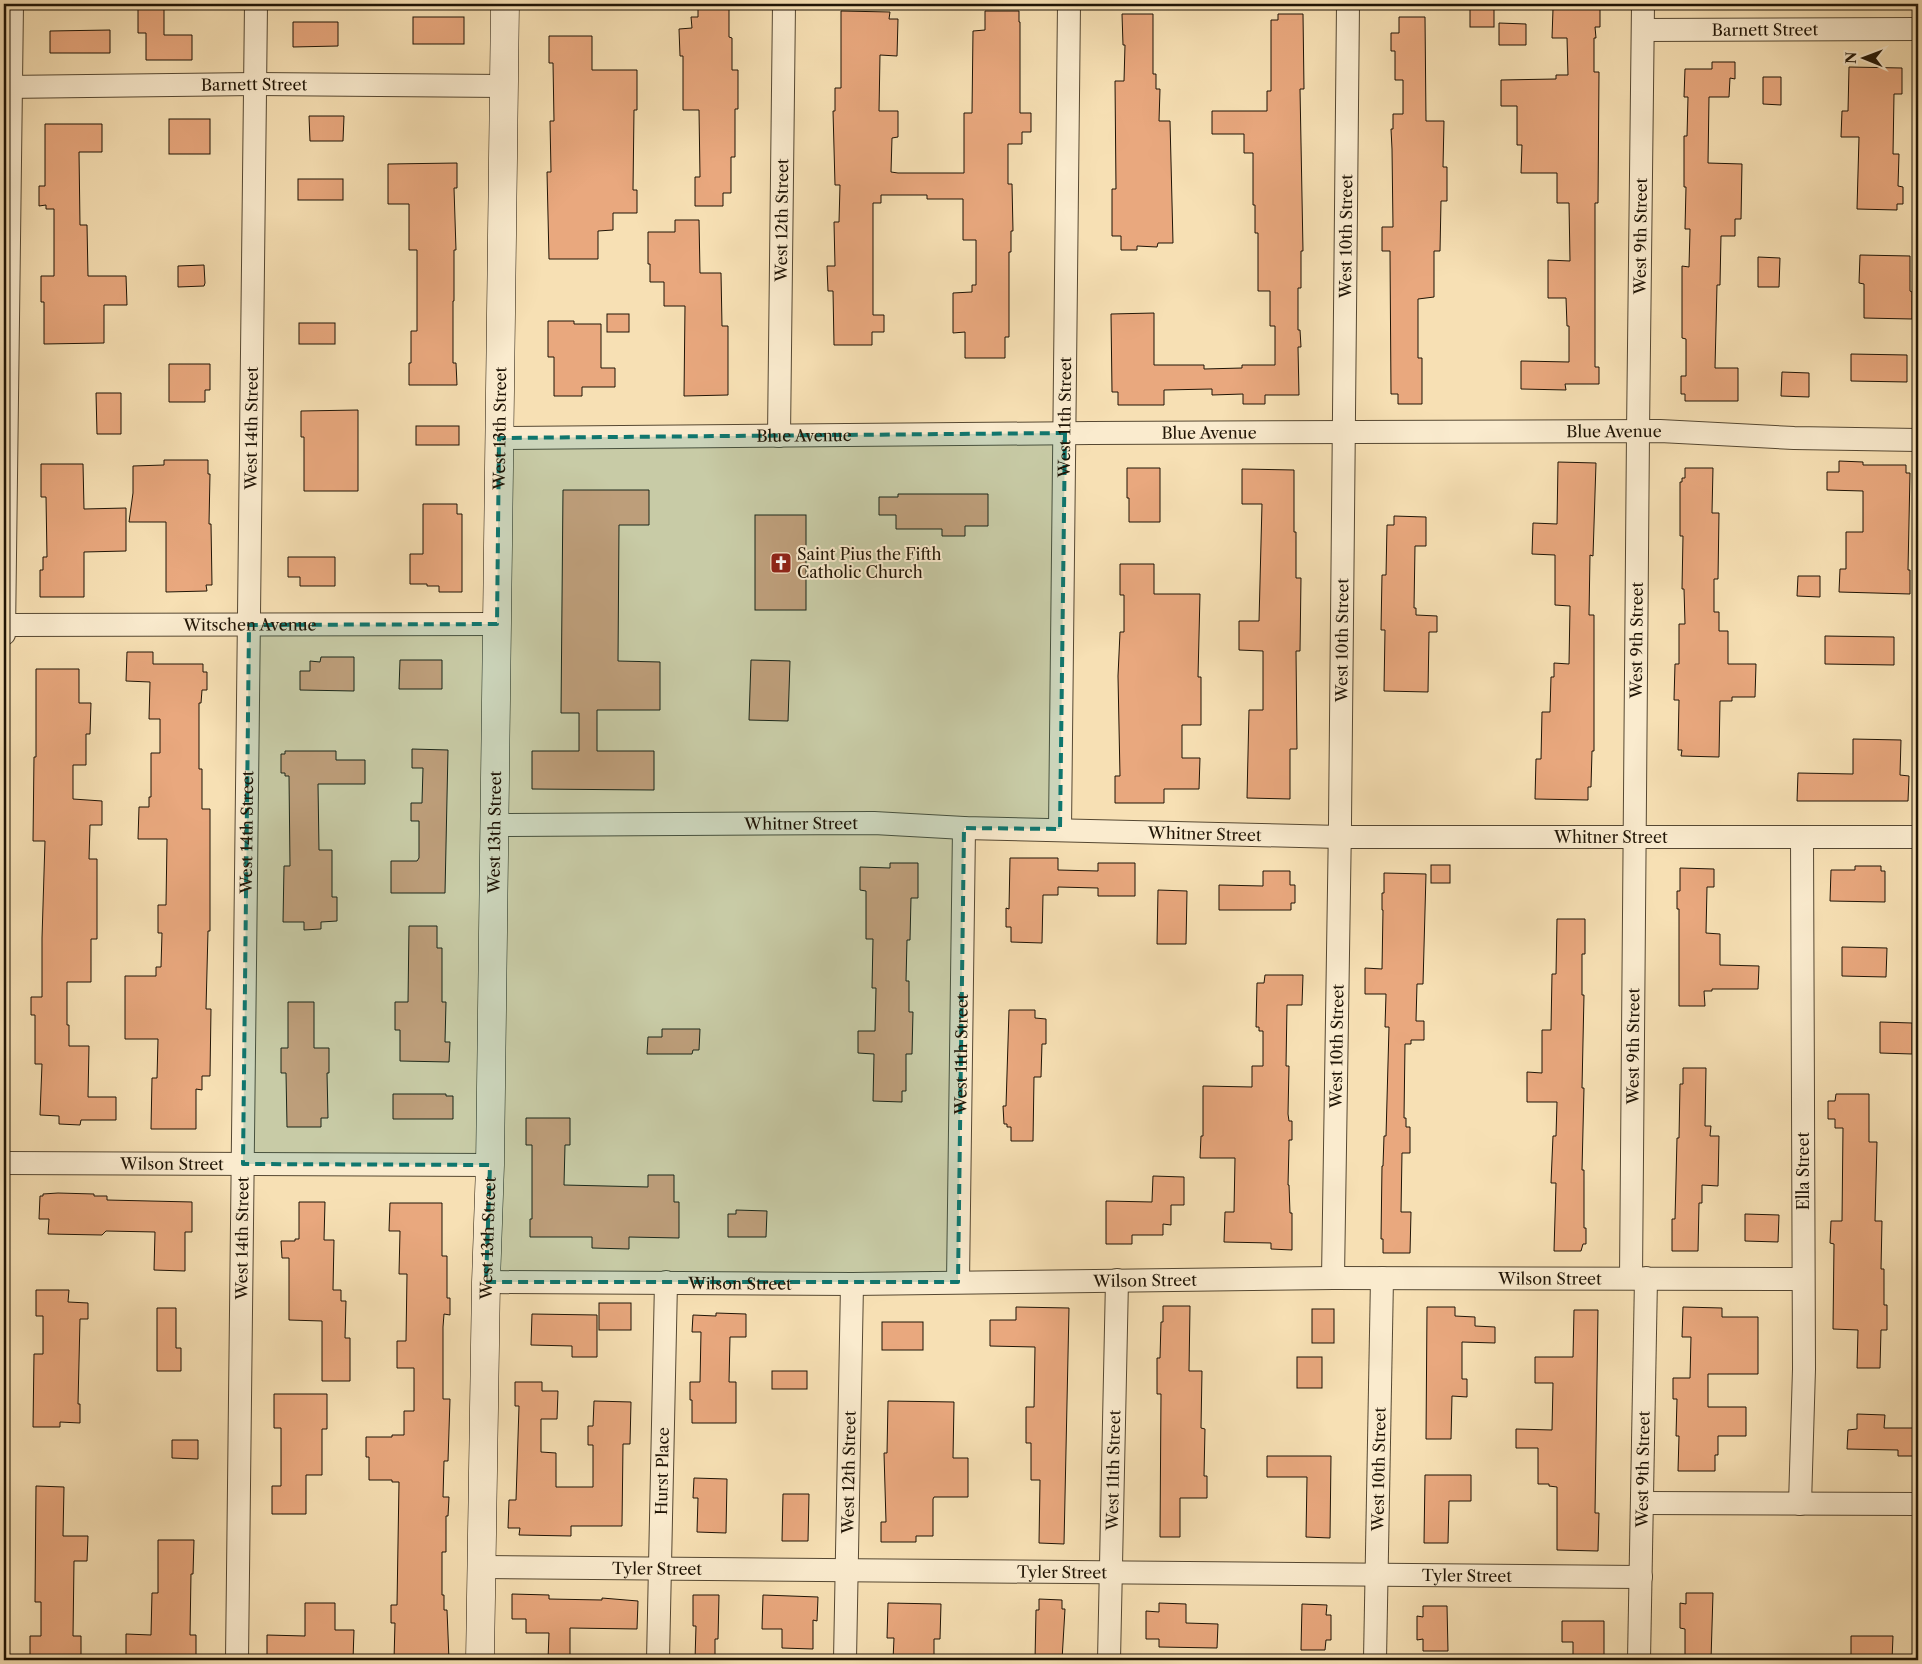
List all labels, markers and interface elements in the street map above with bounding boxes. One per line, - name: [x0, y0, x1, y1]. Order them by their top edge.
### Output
- street label: Barnett Street: [1712, 19, 1819, 40]
- north arrow: [1840, 32, 1890, 82]
- text: N: [1842, 52, 1860, 64]
- street label: Barnett Street: [201, 74, 308, 95]
- street label: West 12th Street: [771, 158, 792, 283]
- street label: West 10th Street: [1335, 174, 1356, 299]
- street label: West 9th Street: [1630, 177, 1651, 295]
- street label: West 11th Street: [1054, 356, 1075, 478]
- street label: West 14th Street: [240, 366, 262, 491]
- street label: West 13th Street: [489, 366, 510, 491]
- street label: Blue Avenue: [1566, 421, 1662, 441]
- street label: Blue Avenue: [1161, 422, 1257, 443]
- street label: Blue Avenue: [756, 425, 852, 446]
- place label: Saint Pius the Fifth Catholic Church: [797, 544, 941, 582]
- church icon: Saint Pius the Fifth Catholic Church: [769, 551, 793, 575]
- street label: West 10th Street: [1331, 578, 1352, 703]
- street label: West 9th Street: [1626, 581, 1647, 699]
- street label: Witschen Avenue: [182, 614, 317, 635]
- street label: West 14th Street: [236, 770, 257, 895]
- street label: West 13th Street: [483, 770, 505, 895]
- street label: Whitner Street: [743, 813, 858, 834]
- street label: Whitner Street: [1147, 822, 1262, 845]
- street label: Whitner Street: [1553, 827, 1668, 847]
- street label: West 10th Street: [1326, 983, 1348, 1109]
- street label: West 9th Street: [1622, 987, 1643, 1105]
- street label: West 11th Street: [950, 993, 972, 1116]
- street label: Ella Street: [1793, 1131, 1813, 1210]
- street label: Wilson Street: [119, 1153, 224, 1174]
- street label: West 14th Street: [231, 1176, 253, 1301]
- street label: West 13th Street: [476, 1176, 500, 1301]
- street label: Wilson Street: [1497, 1268, 1602, 1289]
- street label: Wilson Street: [1092, 1270, 1197, 1291]
- street label: Wilson Street: [687, 1273, 792, 1294]
- street label: West 10th Street: [1367, 1406, 1390, 1532]
- street label: West 11th Street: [1102, 1409, 1124, 1532]
- street label: West 12th Street: [837, 1410, 860, 1535]
- street label: West 9th Street: [1631, 1410, 1654, 1529]
- street label: Hurst Place: [651, 1427, 673, 1515]
- street label: Tyler Street: [612, 1558, 702, 1579]
- street label: Tyler Street: [1017, 1562, 1107, 1582]
- street label: Tyler Street: [1422, 1565, 1512, 1586]

